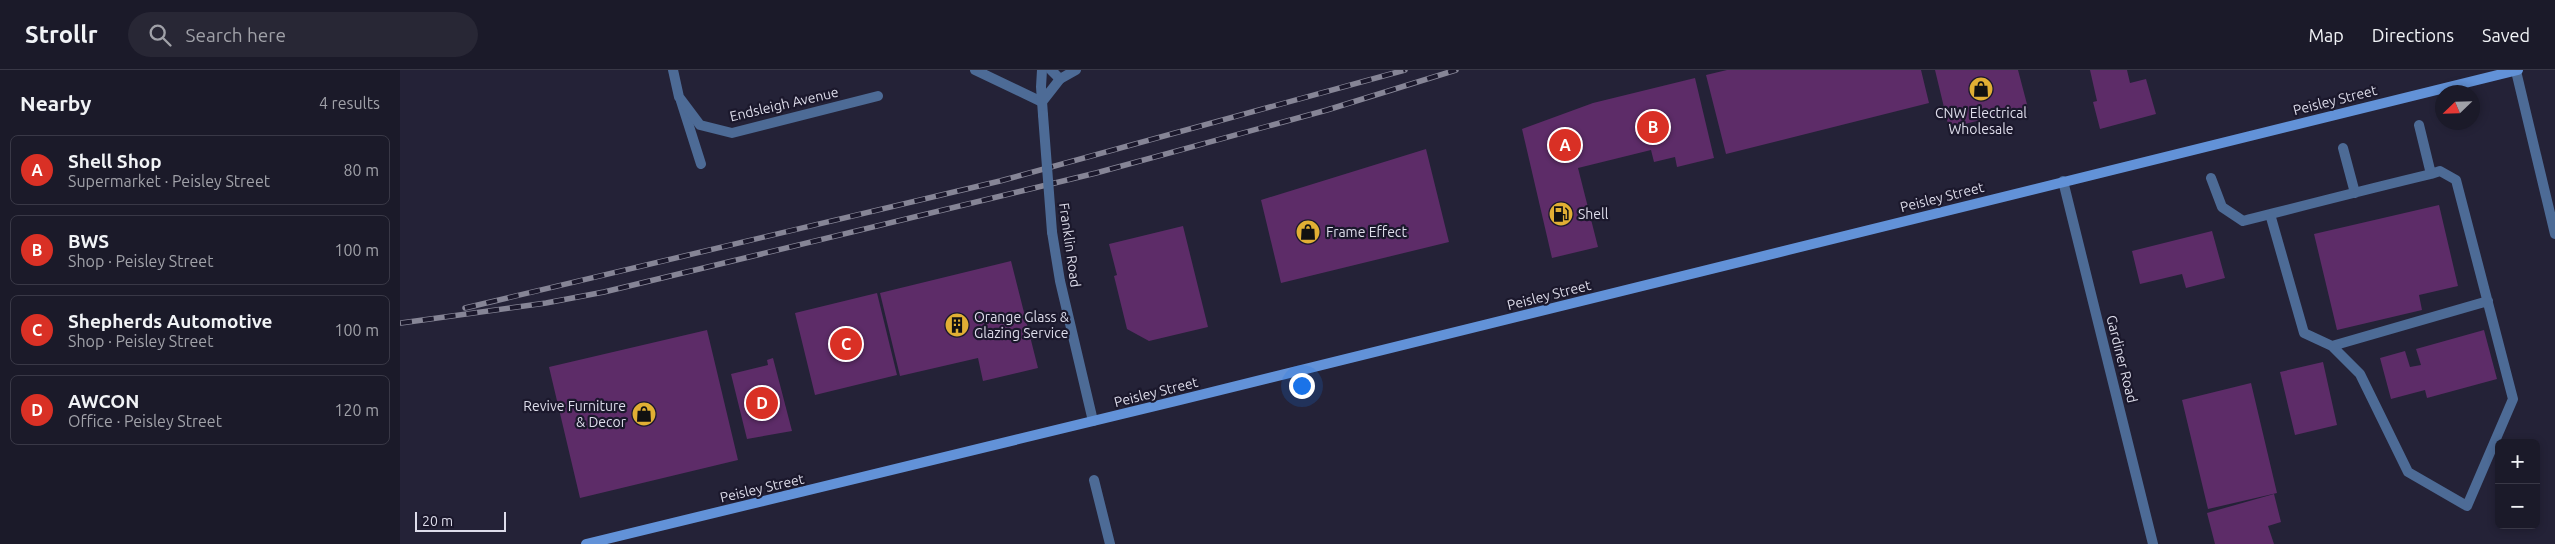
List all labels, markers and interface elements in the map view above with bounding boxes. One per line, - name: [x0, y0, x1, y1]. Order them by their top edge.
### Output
- search box: [128, 12, 478, 57]
- text: Strollr: [25, 21, 98, 48]
- icon: search: [146, 21, 174, 49]
- text: Search here: [186, 24, 286, 46]
- text: Map: [2308, 25, 2344, 45]
- text: Directions: [2372, 25, 2454, 45]
- text: Saved: [2482, 25, 2530, 45]
- shop icon: CNW Electrical Wholesale: [1968, 76, 1994, 102]
- street label: Peisley Street: [2291, 82, 2379, 118]
- street label: Endsleigh Avenue: [728, 84, 840, 124]
- north arrow: [2435, 85, 2480, 130]
- text: Nearby: [20, 91, 91, 115]
- text: 4 results: [319, 94, 380, 112]
- place label: CNW Electrical Wholesale: [1935, 105, 2027, 137]
- pin: B: [1637, 108, 1669, 146]
- pin: A: [1549, 126, 1581, 164]
- text: Shell Shop: [68, 150, 162, 172]
- text: A: [31, 161, 43, 179]
- text: 80 m: [343, 161, 379, 179]
- text: Supermarket · Peisley Street: [68, 172, 270, 190]
- street label: Peisley Street: [1898, 179, 1986, 215]
- fuel station icon: Shell: [1548, 201, 1574, 227]
- street label: Franklin Road: [1056, 202, 1084, 288]
- place label: Shell: [1578, 206, 1609, 222]
- shop icon: Frame Effect: [1295, 219, 1321, 245]
- place label: Frame Effect: [1326, 224, 1407, 240]
- text: BWS: [68, 230, 109, 252]
- text: B: [32, 241, 42, 259]
- text: 100 m: [334, 241, 379, 259]
- text: Shop · Peisley Street: [68, 252, 214, 270]
- street label: Peisley Street: [1505, 277, 1593, 313]
- place label: Orange Glass & Glazing Service: [974, 309, 1070, 341]
- text: Shepherds Automotive: [68, 310, 273, 332]
- building icon: Orange Glass & Glazing Service: [944, 312, 970, 338]
- street label: Gardiner Road: [2103, 313, 2141, 405]
- text: C: [32, 321, 42, 339]
- text: 100 m: [334, 321, 379, 339]
- pin: C: [830, 325, 862, 363]
- text: Shop · Peisley Street: [68, 332, 214, 350]
- your location: [1289, 373, 1315, 399]
- street label: Peisley Street: [1112, 374, 1200, 410]
- pin: D: [746, 384, 778, 422]
- text: AWCON: [68, 390, 139, 412]
- place label: Revive Furniture & Decor: [523, 398, 627, 430]
- text: D: [31, 401, 43, 419]
- text: 120 m: [334, 401, 379, 419]
- shop icon: Revive Furniture & Decor: [631, 401, 657, 427]
- text: Office · Peisley Street: [68, 412, 222, 430]
- map controls: [2495, 439, 2540, 529]
- button: +: [2495, 439, 2540, 484]
- street label: Peisley Street: [718, 470, 806, 505]
- button: −: [2495, 484, 2540, 529]
- scale bar: [415, 509, 506, 532]
- text: 20 m: [422, 513, 453, 529]

